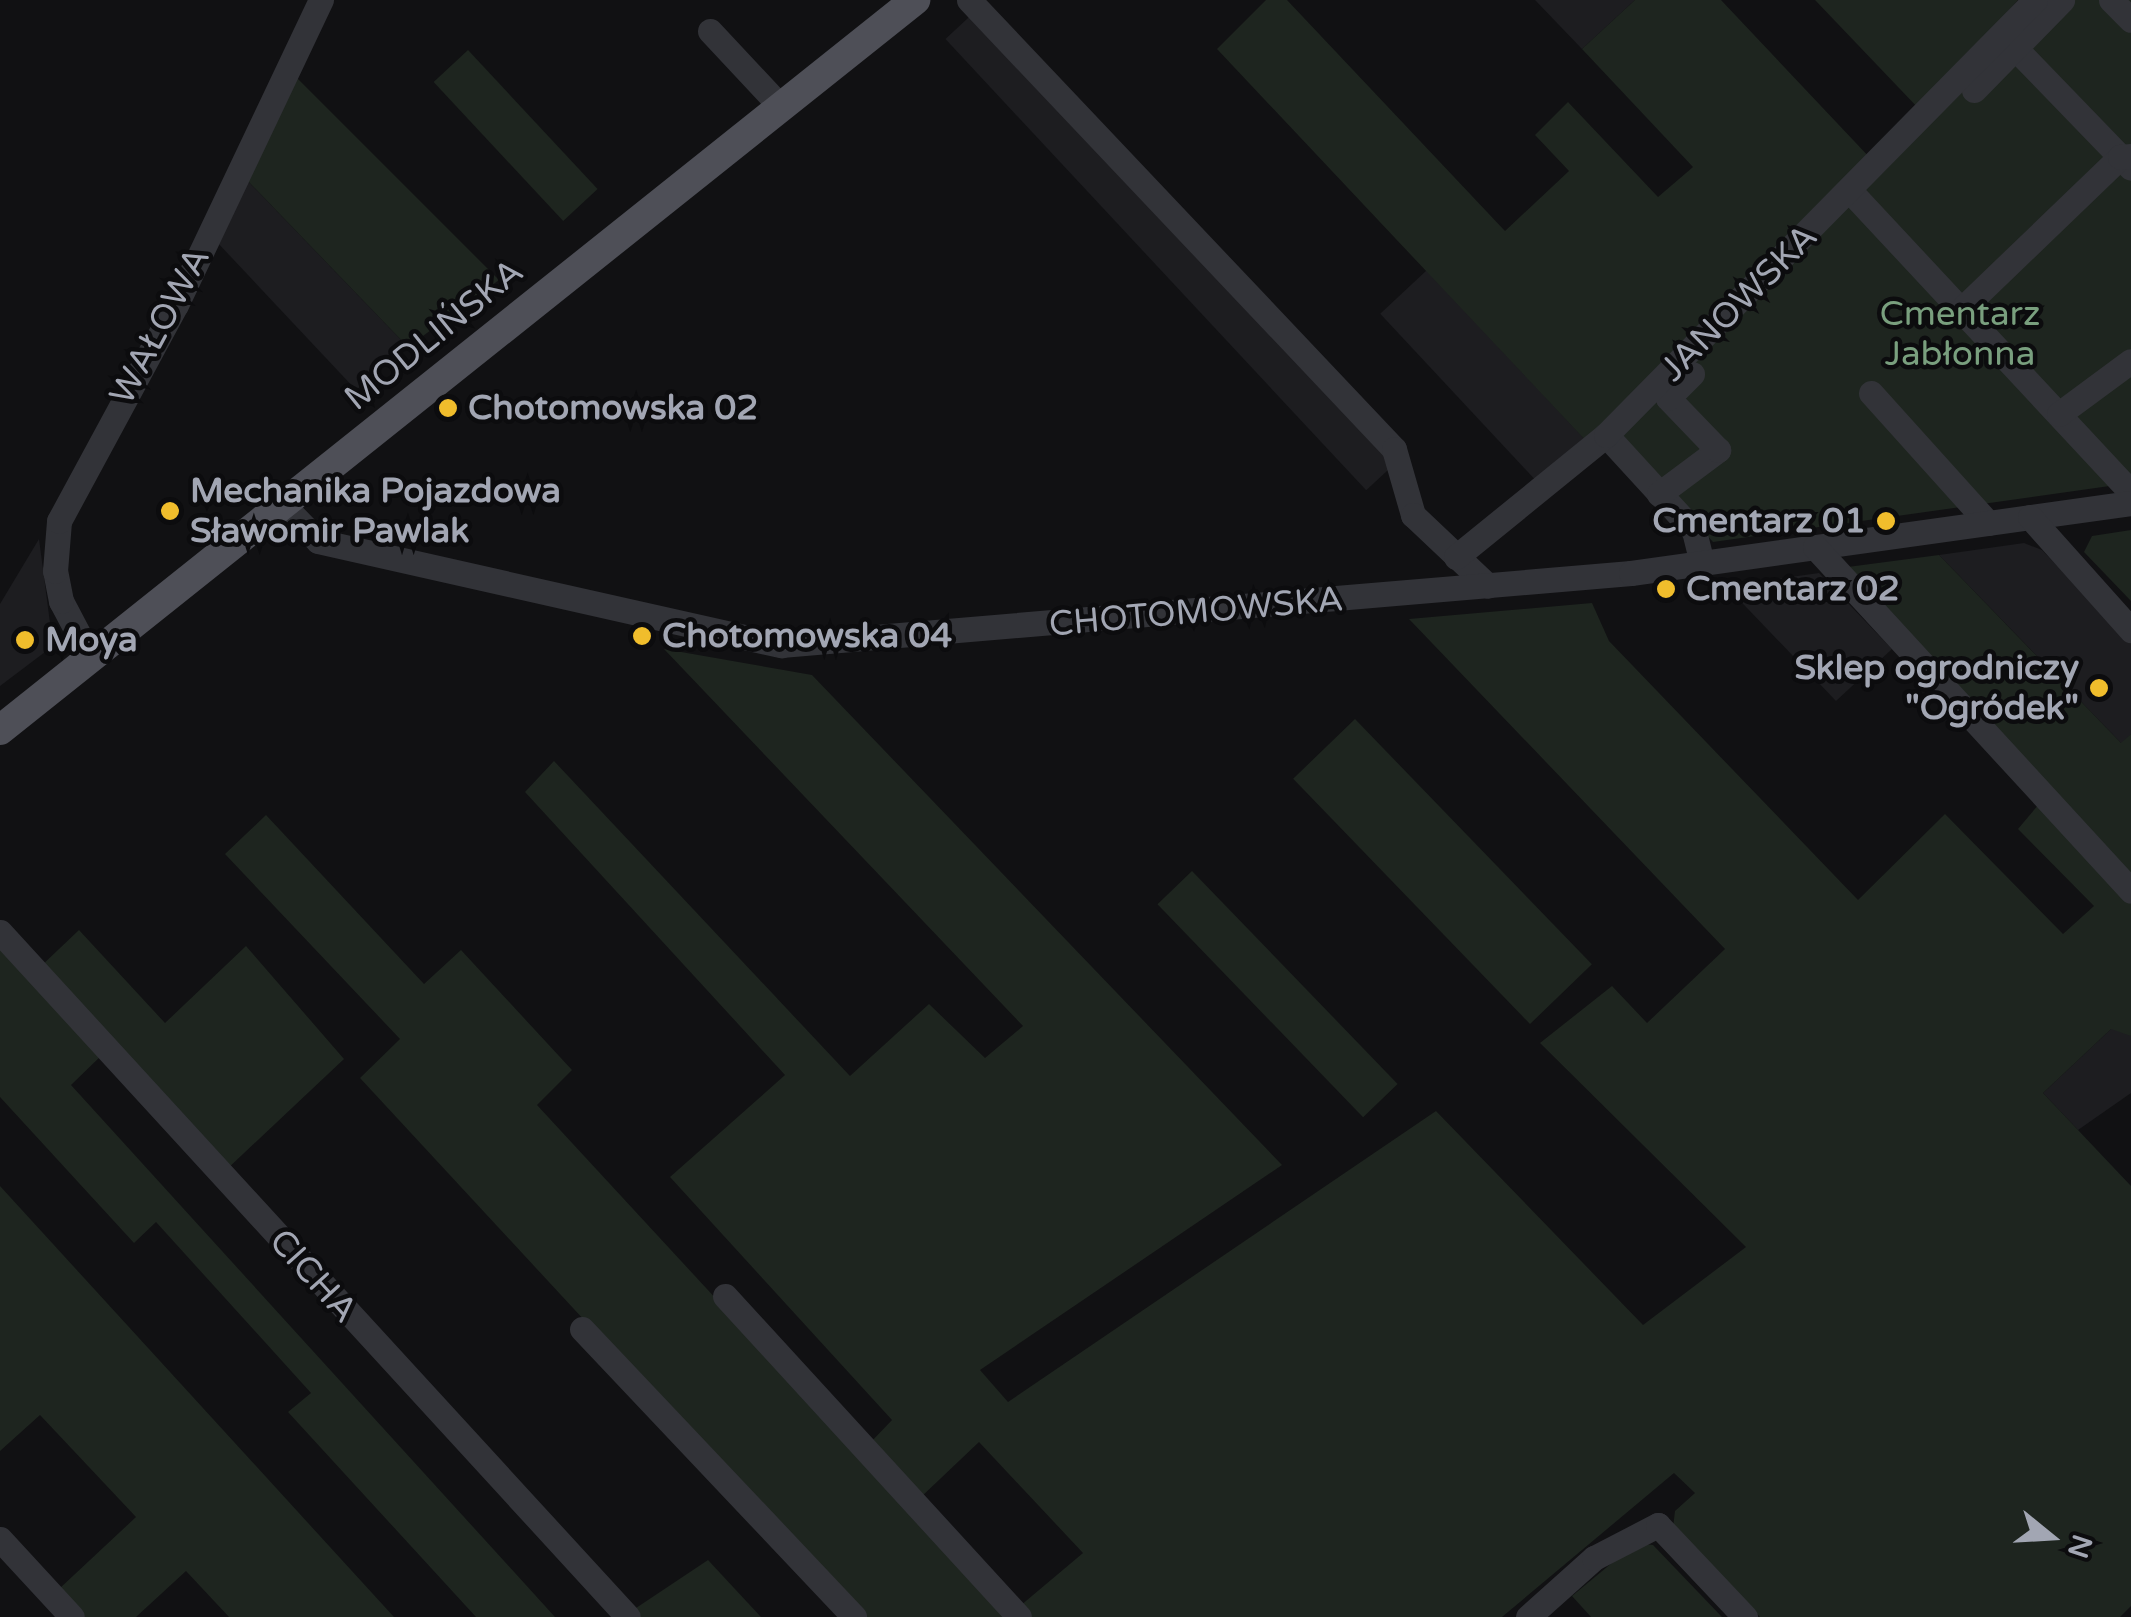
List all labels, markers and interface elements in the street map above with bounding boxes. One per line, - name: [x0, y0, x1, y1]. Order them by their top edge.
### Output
- street label: JANOWSKA: [1652, 216, 1826, 390]
- street label: WAŁOWA: [101, 240, 219, 412]
- street label: MODLIŃSKA: [336, 250, 532, 420]
- park label: Cmentarz Jabłonna: [1880, 293, 2040, 375]
- place label: Chotomowska 02: [468, 387, 758, 429]
- marker: Chotomowska 02: [437, 397, 459, 419]
- place label: Mechanika Pojazdowa Sławomir Pawlak: [190, 470, 561, 552]
- marker: Mechanika Pojazdowa Sławomir Pawlak: [159, 500, 181, 522]
- place label: Cmentarz 01: [1652, 500, 1866, 542]
- marker: Cmentarz 01: [1875, 510, 1897, 532]
- place label: Cmentarz 02: [1686, 568, 1900, 610]
- street label: CHOTOMOWSKA: [1047, 578, 1345, 646]
- marker: Cmentarz 02: [1655, 578, 1677, 600]
- place label: Chotomowska 04: [662, 615, 952, 657]
- place label: Moya: [45, 619, 138, 661]
- marker: Chotomowska 04: [631, 625, 653, 647]
- marker: Moya: [14, 629, 36, 651]
- place label: Sklep ogrodniczy "Ogródek": [1794, 647, 2079, 729]
- marker: Sklep ogrodniczy "Ogródek": [2088, 677, 2110, 699]
- street label: CICHA: [260, 1221, 366, 1331]
- north arrow: [2001, 1487, 2101, 1587]
- text: N: [2060, 1530, 2099, 1562]

